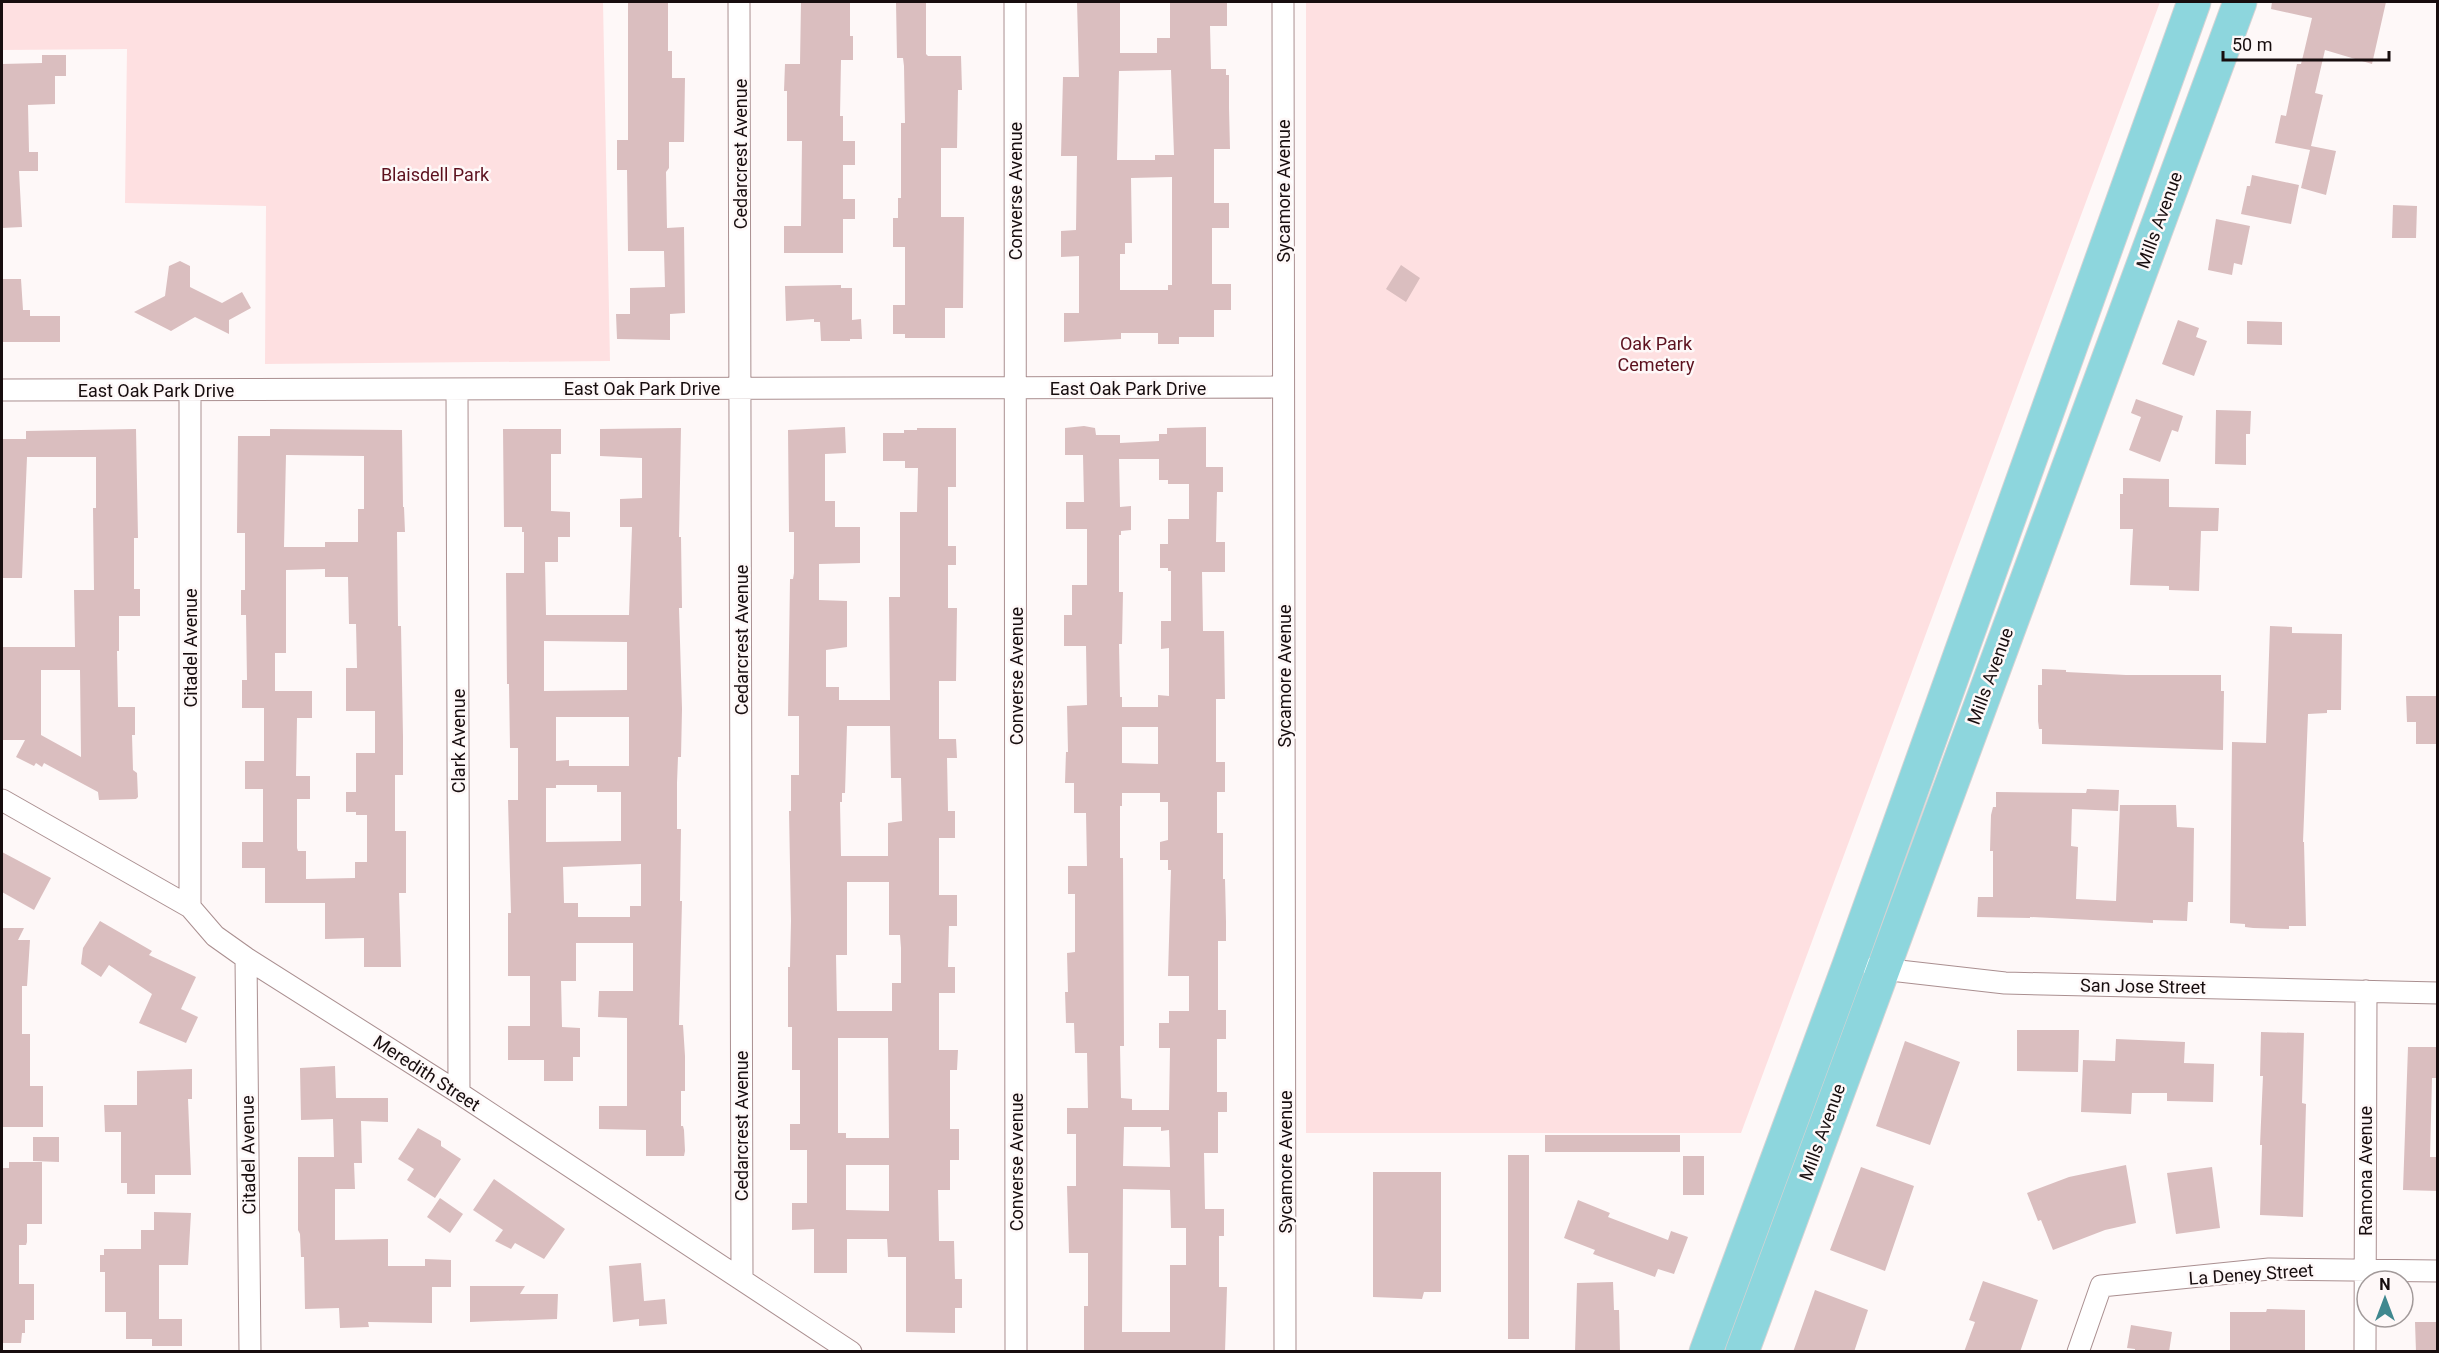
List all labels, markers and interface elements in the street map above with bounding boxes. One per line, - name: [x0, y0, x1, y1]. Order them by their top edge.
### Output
- scale bar: [2223, 24, 2390, 62]
- text: 50 m: [2232, 34, 2272, 55]
- street label: Cedarcrest Avenue: [730, 79, 751, 229]
- street label: Sycamore Avenue: [1273, 119, 1294, 263]
- street label: Converse Avenue: [1005, 122, 1026, 260]
- park label: Blaisdell Park: [381, 164, 490, 185]
- street label: Mills Avenue: [2132, 169, 2186, 271]
- park label: Oak Park Cemetery: [1618, 333, 1695, 375]
- street label: East Oak Park Drive: [564, 378, 720, 399]
- street label: East Oak Park Drive: [1050, 378, 1206, 399]
- street label: East Oak Park Drive: [78, 380, 234, 401]
- street label: Cedarcrest Avenue: [731, 565, 752, 715]
- street label: Citadel Avenue: [180, 588, 201, 708]
- street label: Sycamore Avenue: [1274, 604, 1295, 748]
- street label: Converse Avenue: [1006, 607, 1027, 745]
- street label: Mills Avenue: [1963, 625, 2017, 727]
- street label: Clark Avenue: [448, 689, 469, 793]
- street label: San Jose Street: [2080, 974, 2206, 998]
- street label: Meredith Street: [370, 1031, 484, 1115]
- street label: Cedarcrest Avenue: [731, 1051, 752, 1201]
- street label: Mills Avenue: [1795, 1081, 1849, 1183]
- street label: Sycamore Avenue: [1275, 1090, 1296, 1234]
- street label: Converse Avenue: [1006, 1093, 1027, 1231]
- street label: Citadel Avenue: [236, 1095, 260, 1215]
- street label: Ramona Avenue: [2355, 1106, 2376, 1236]
- street label: La Deney Street: [2188, 1259, 2314, 1289]
- north arrow: [2355, 1269, 2415, 1329]
- text: N: [2379, 1275, 2391, 1294]

